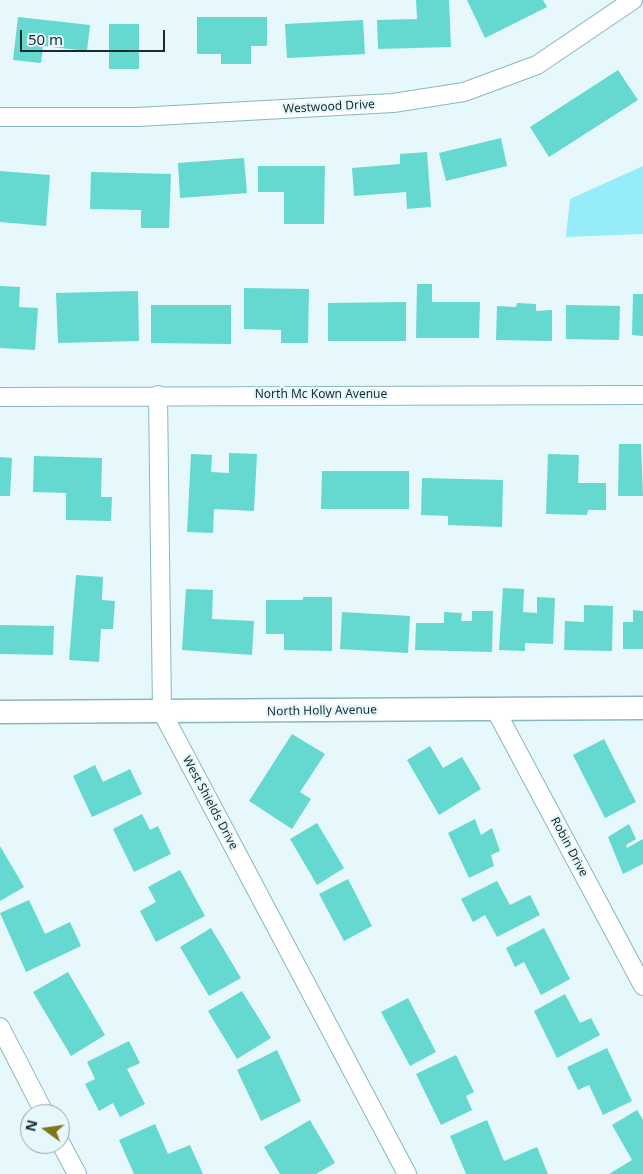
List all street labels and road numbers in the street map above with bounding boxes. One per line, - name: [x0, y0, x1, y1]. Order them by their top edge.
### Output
- street label: Westwood Drive: [283, 97, 375, 117]
- street label: North Mc Kown Avenue: [255, 388, 387, 402]
- street label: North Holly Avenue: [267, 703, 377, 719]
- street label: West Shields Drive: [179, 754, 241, 852]
- street label: Robin Drive: [547, 815, 591, 879]

